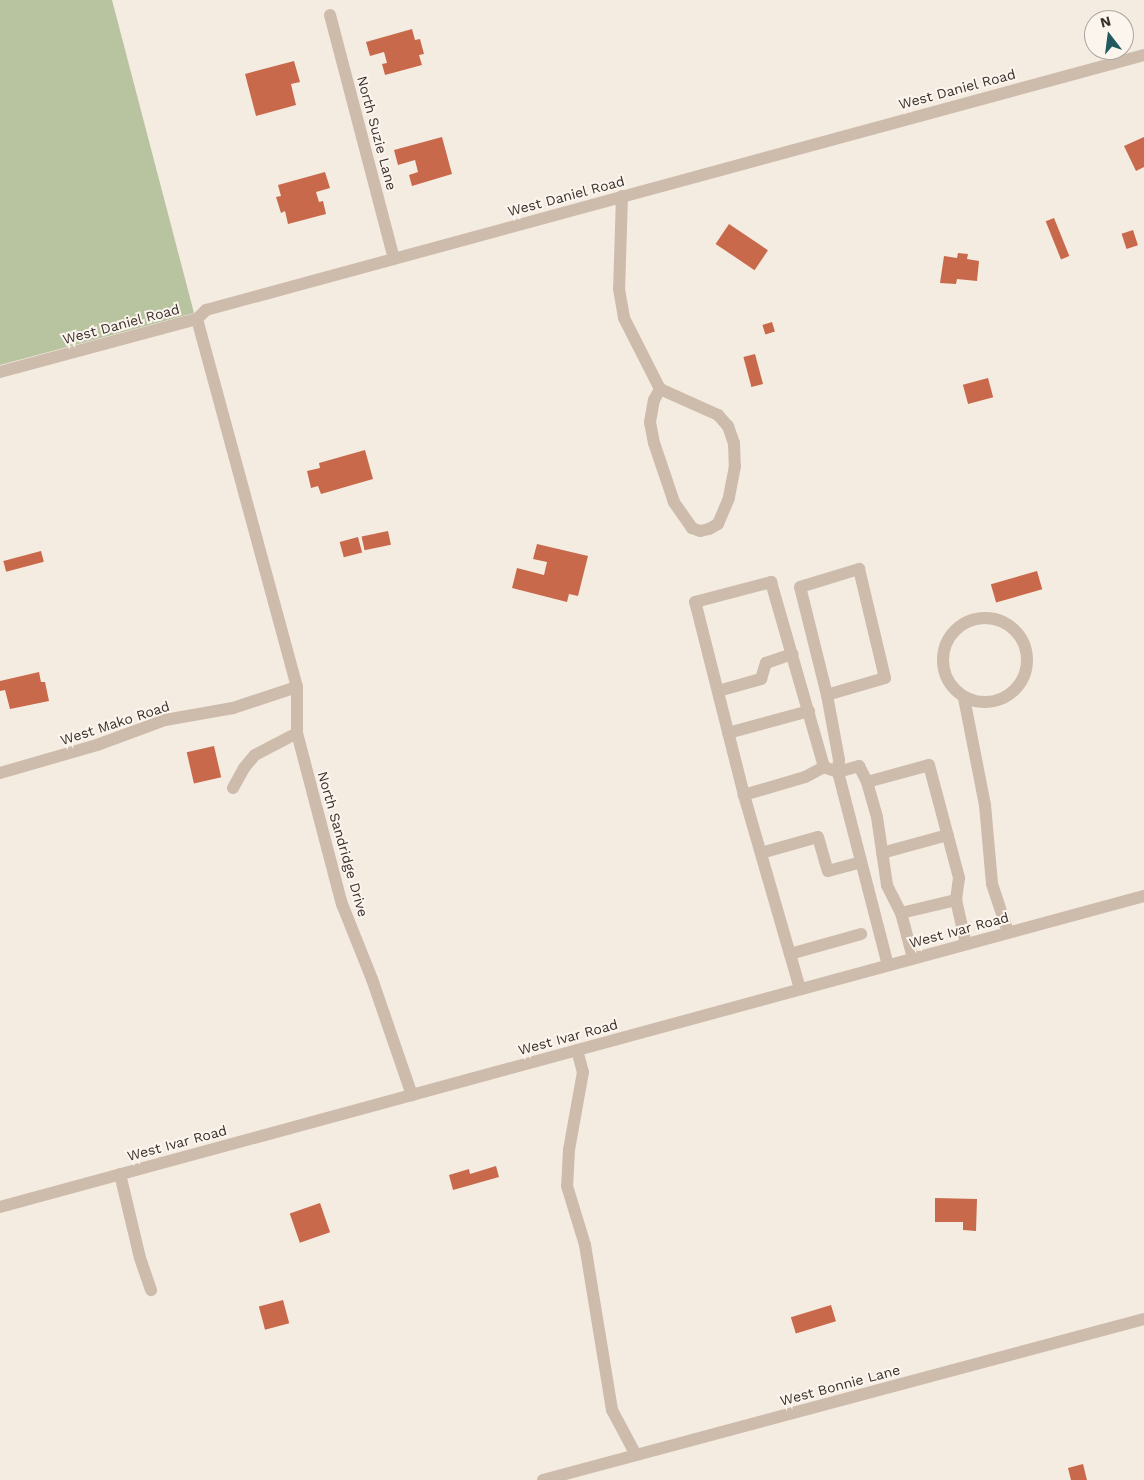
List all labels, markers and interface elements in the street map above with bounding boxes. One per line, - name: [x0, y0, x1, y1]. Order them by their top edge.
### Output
- north arrow: [1084, 10, 1134, 60]
- text: N: [1098, 12, 1112, 31]
- street label: West Daniel Road: [896, 65, 1018, 113]
- street label: North Suzie Lane: [354, 74, 400, 192]
- street label: West Daniel Road: [505, 172, 627, 220]
- street label: West Daniel Road: [60, 300, 182, 348]
- street label: West Mako Road: [58, 697, 172, 749]
- street label: North Sandridge Drive: [314, 769, 372, 919]
- street label: West Ivar Road: [907, 909, 1011, 951]
- street label: West Ivar Road: [516, 1016, 620, 1058]
- street label: West Ivar Road: [125, 1122, 229, 1164]
- street label: West Bonnie Lane: [778, 1361, 902, 1409]

